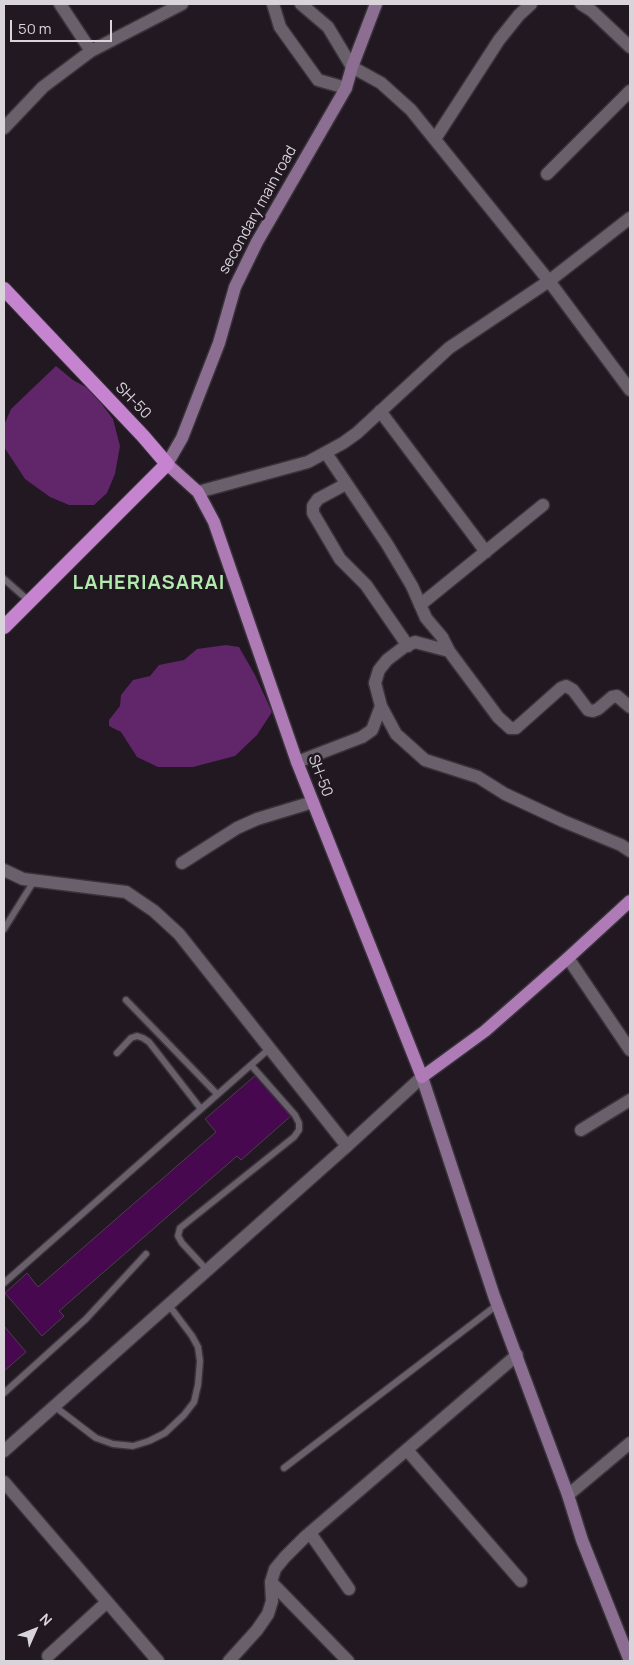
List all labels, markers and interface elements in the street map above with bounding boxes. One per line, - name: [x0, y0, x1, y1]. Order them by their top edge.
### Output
- scale bar: [12, 10, 115, 42]
- text: 50 m: [18, 18, 52, 39]
- street label: secondary main road: [215, 143, 301, 277]
- street label: SH-50: [111, 379, 155, 423]
- district label: LAHERIASARAI: [71, 571, 227, 595]
- street label: SH-50: [304, 752, 336, 800]
- north arrow: [10, 1605, 60, 1655]
- text: N: [36, 1609, 56, 1629]

